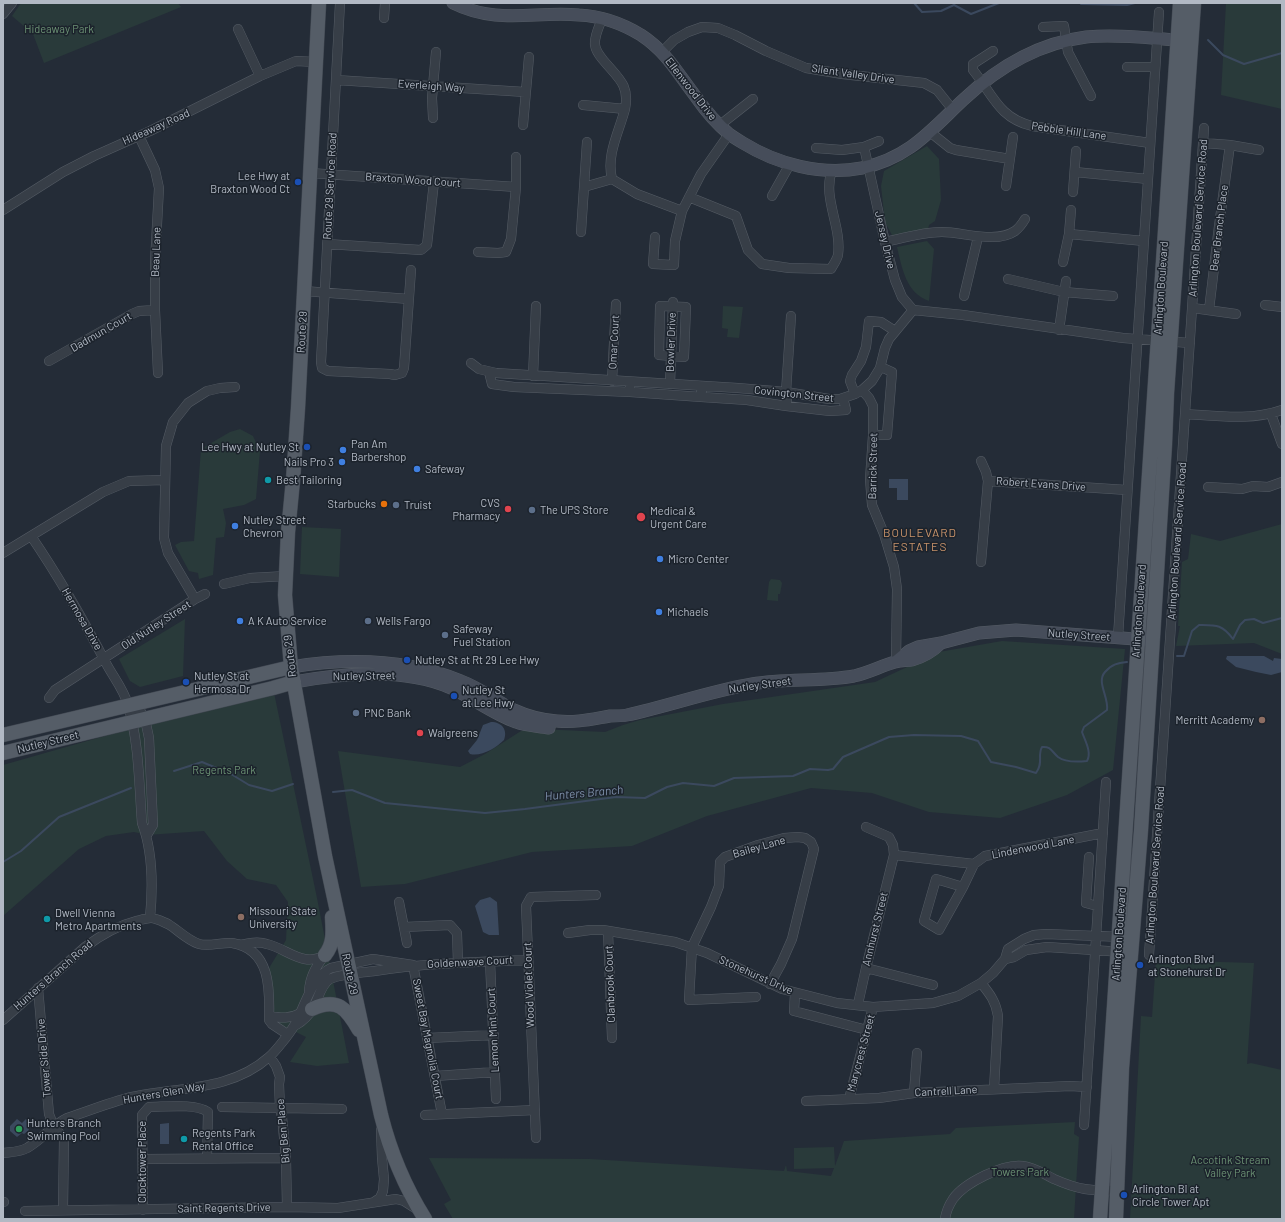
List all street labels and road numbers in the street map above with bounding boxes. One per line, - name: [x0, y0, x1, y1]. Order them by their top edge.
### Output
- street label: Ellenwood Drive: [662, 55, 720, 123]
- street label: Silent Valley Drive: [811, 62, 895, 86]
- street label: Everleigh Way: [397, 77, 465, 95]
- street label: Hideaway Road: [120, 106, 192, 148]
- street label: Pebble Hill Lane: [1031, 119, 1107, 143]
- street label: Route 29 Service Road: [321, 132, 339, 240]
- street label: Arlington Boulevard Service Road: [1186, 139, 1210, 297]
- street label: Braxton Wood Court: [365, 170, 461, 190]
- street label: Bear Branch Place: [1207, 184, 1231, 272]
- street label: Jersey Drive: [872, 210, 898, 270]
- street label: Beau Lane: [149, 227, 163, 277]
- street label: Arlington Boulevard: [1151, 241, 1171, 335]
- street label: Dadmun Court: [68, 309, 134, 355]
- street label: Route 29: [294, 311, 310, 353]
- street label: Bowler Drive: [663, 312, 679, 372]
- street label: Omar Court: [606, 314, 622, 370]
- street label: Covington Street: [753, 383, 835, 405]
- street label: Barrick Street: [866, 433, 880, 499]
- street label: Arlington Boulevard Service Road: [1165, 462, 1189, 620]
- street label: Robert Evans Drive: [996, 474, 1086, 494]
- street label: Arlington Boulevard: [1129, 564, 1149, 658]
- street label: Hermosa Drive: [59, 586, 105, 652]
- street label: Old Nutley Street: [119, 598, 193, 652]
- street label: Nutley Street: [1047, 626, 1111, 644]
- street label: Route 29: [281, 634, 299, 678]
- street label: Nutley Street: [332, 669, 396, 683]
- street label: Nutley Street: [728, 674, 792, 696]
- street label: Nutley Street: [16, 728, 80, 756]
- street label: Arlington Boulevard Service Road: [1143, 786, 1167, 944]
- street label: Lindenwood Lane: [990, 832, 1076, 862]
- street label: Bailey Lane: [731, 833, 787, 861]
- street label: Arlington Boulevard: [1109, 887, 1129, 981]
- street label: Annhurst Street: [859, 891, 891, 967]
- street label: Hunters Branch Road: [11, 937, 95, 1013]
- street label: Wood Violet Court: [521, 942, 537, 1028]
- street label: Clanbrook Court: [602, 945, 618, 1023]
- street label: Route 29: [339, 952, 361, 996]
- street label: Goldenwave Court: [427, 953, 513, 971]
- street label: Stonehurst Drive: [717, 953, 795, 997]
- street label: Sweet Bay Magnolia Court: [410, 977, 446, 1101]
- street label: Lemon Mint Court: [484, 987, 502, 1073]
- street label: Marycrest Street: [844, 1013, 878, 1093]
- street label: Tower Side Drive: [34, 1018, 54, 1098]
- street label: Hunters Glen Way: [122, 1079, 206, 1107]
- street label: Cantrell Lane: [914, 1083, 978, 1099]
- street label: Big Ben Place: [274, 1098, 292, 1164]
- street label: Clocktower Place: [135, 1121, 149, 1203]
- street label: Saint Regents Drive: [177, 1201, 271, 1215]

